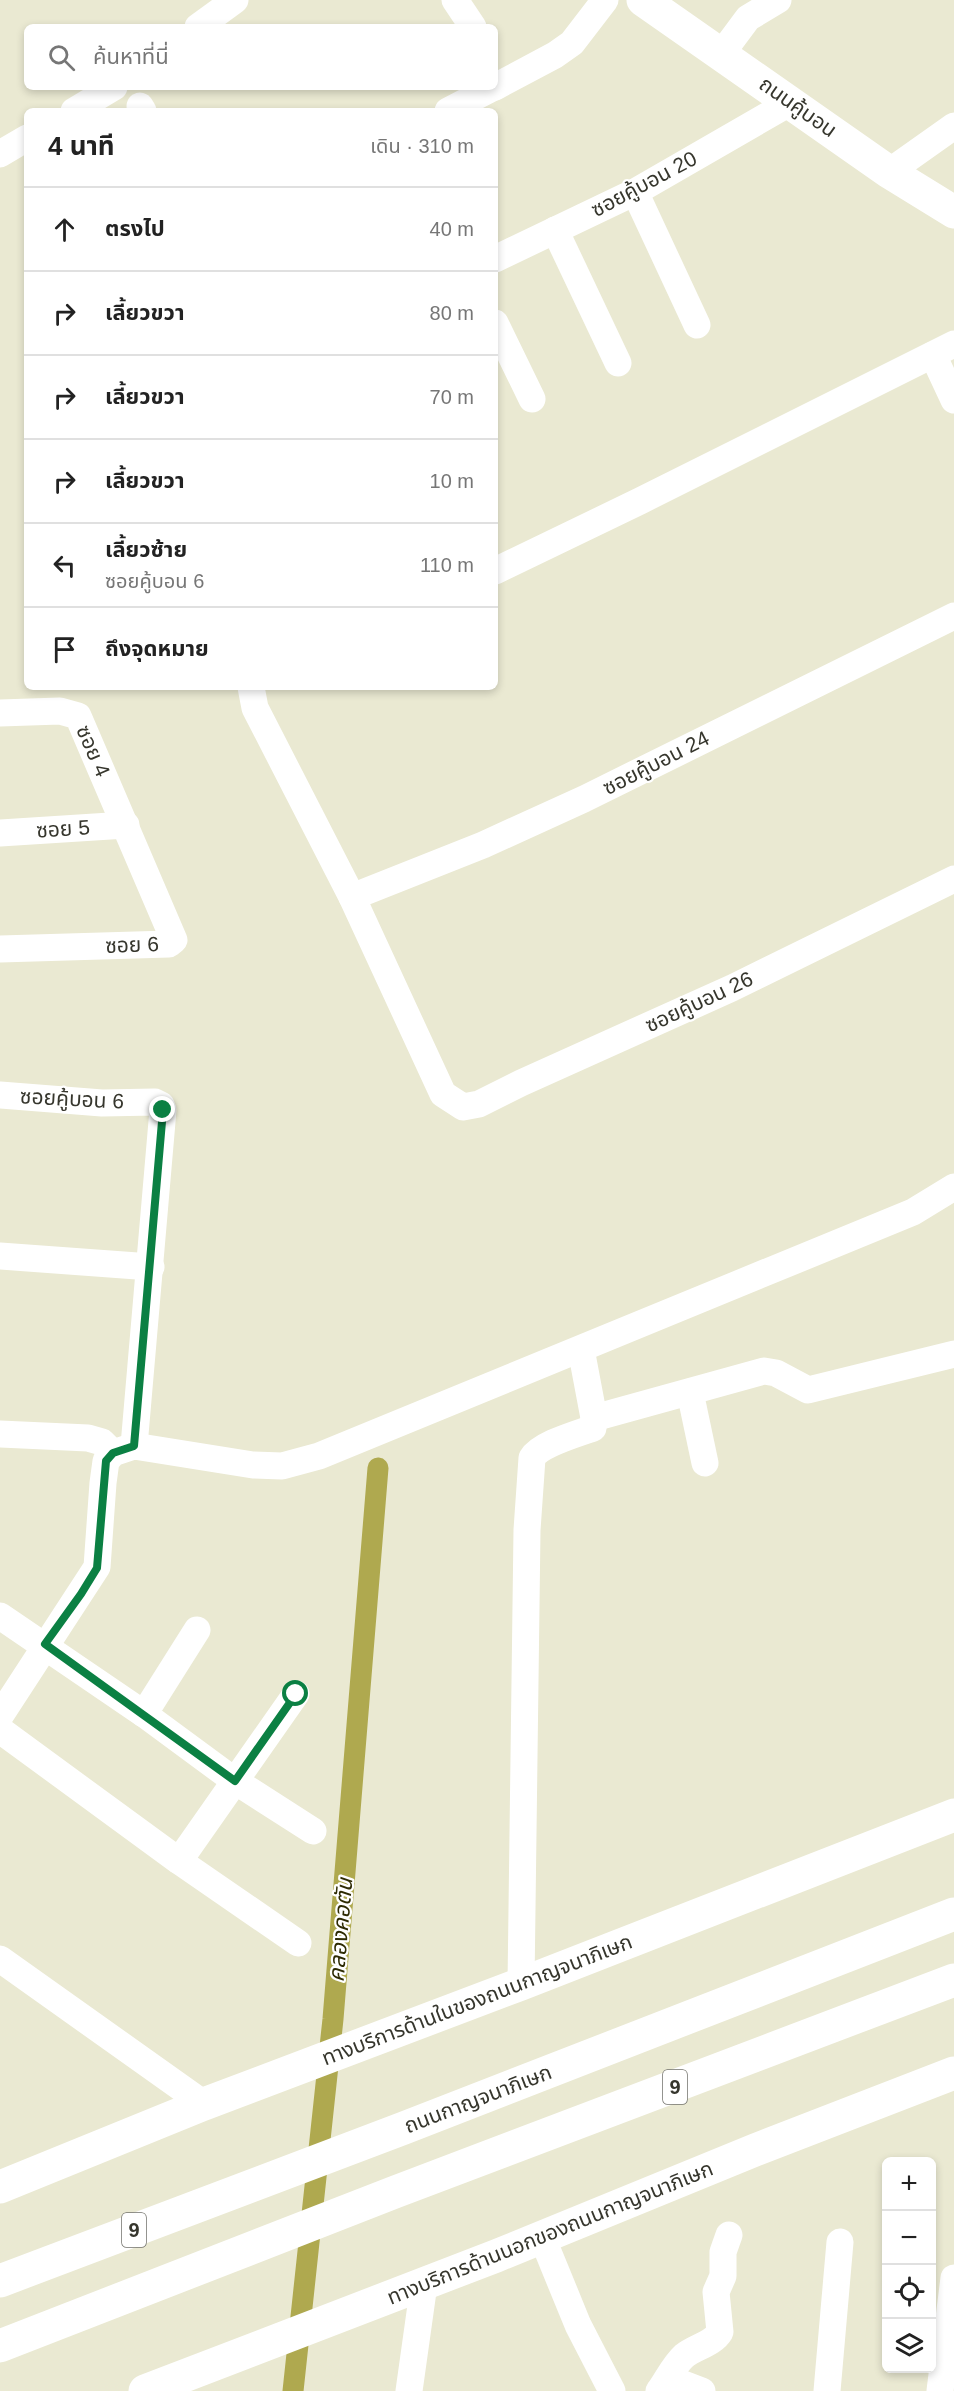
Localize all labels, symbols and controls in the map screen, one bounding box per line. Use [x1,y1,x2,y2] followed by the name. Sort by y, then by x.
[24,24,498,90] search box
[45,41,78,74] icon: search
[93,44,169,69] text: ค้นหาที่นี่
[754,72,841,143] street label: ถนนคู้บอน
[48,131,115,161] text: 4 นาที
[370,135,474,157] text: เดิน · 310 m
[587,146,701,223] street label: ซอยคู้บอน 20
[48,213,81,246] icon: ahead
[105,216,165,241] text: ตรงไป
[430,218,474,240] text: 40 m
[48,297,81,330] icon: right
[105,300,185,325] text: เลี้ยวขวา
[430,302,474,324] text: 80 m
[48,381,81,414] icon: right
[105,384,185,409] text: เลี้ยวขวา
[430,386,474,408] text: 70 m
[48,465,81,498] icon: right
[105,468,185,493] text: เลี้ยวขวา
[430,470,474,492] text: 10 m
[105,537,187,562] text: เลี้ยวซ้าย
[48,549,81,582] icon: left
[420,554,474,576] text: 110 m
[105,570,204,592] text: ซอยคู้บอน 6
[48,633,81,666] icon: arrive
[105,636,209,661] text: ถึงจุดหมาย
[72,722,115,780] street label: ซอย 4
[599,726,714,801] street label: ซอยคู้บอน 24
[35,815,91,842] street label: ซอย 5
[105,932,159,957] street label: ซอย 6
[641,967,757,1038] street label: ซอยคู้บอน 26
[19,1084,125,1115] street label: ซอยคู้บอน 6
[149,1096,175,1122] route end
[282,1680,308,1706] route start
[324,1876,358,1983] water label: คลองคอตัน
[318,1930,635,2070] street label: ทางบริการด้านในของถนนกาญจนาภิเษก
[401,2060,555,2137] street label: ถนนกาญจนาภิเษก
[663,2070,687,2104] road number: 9
[384,2156,716,2309] street label: ทางบริการด้านนอกของถนนกาญจนาภิเษก
[882,2157,936,2373] map controls
[882,2157,936,2211] button: +
[882,2211,936,2265] button: −
[122,2213,146,2247] road number: 9
[882,2265,936,2319] button: locate
[882,2319,936,2373] button: layers

